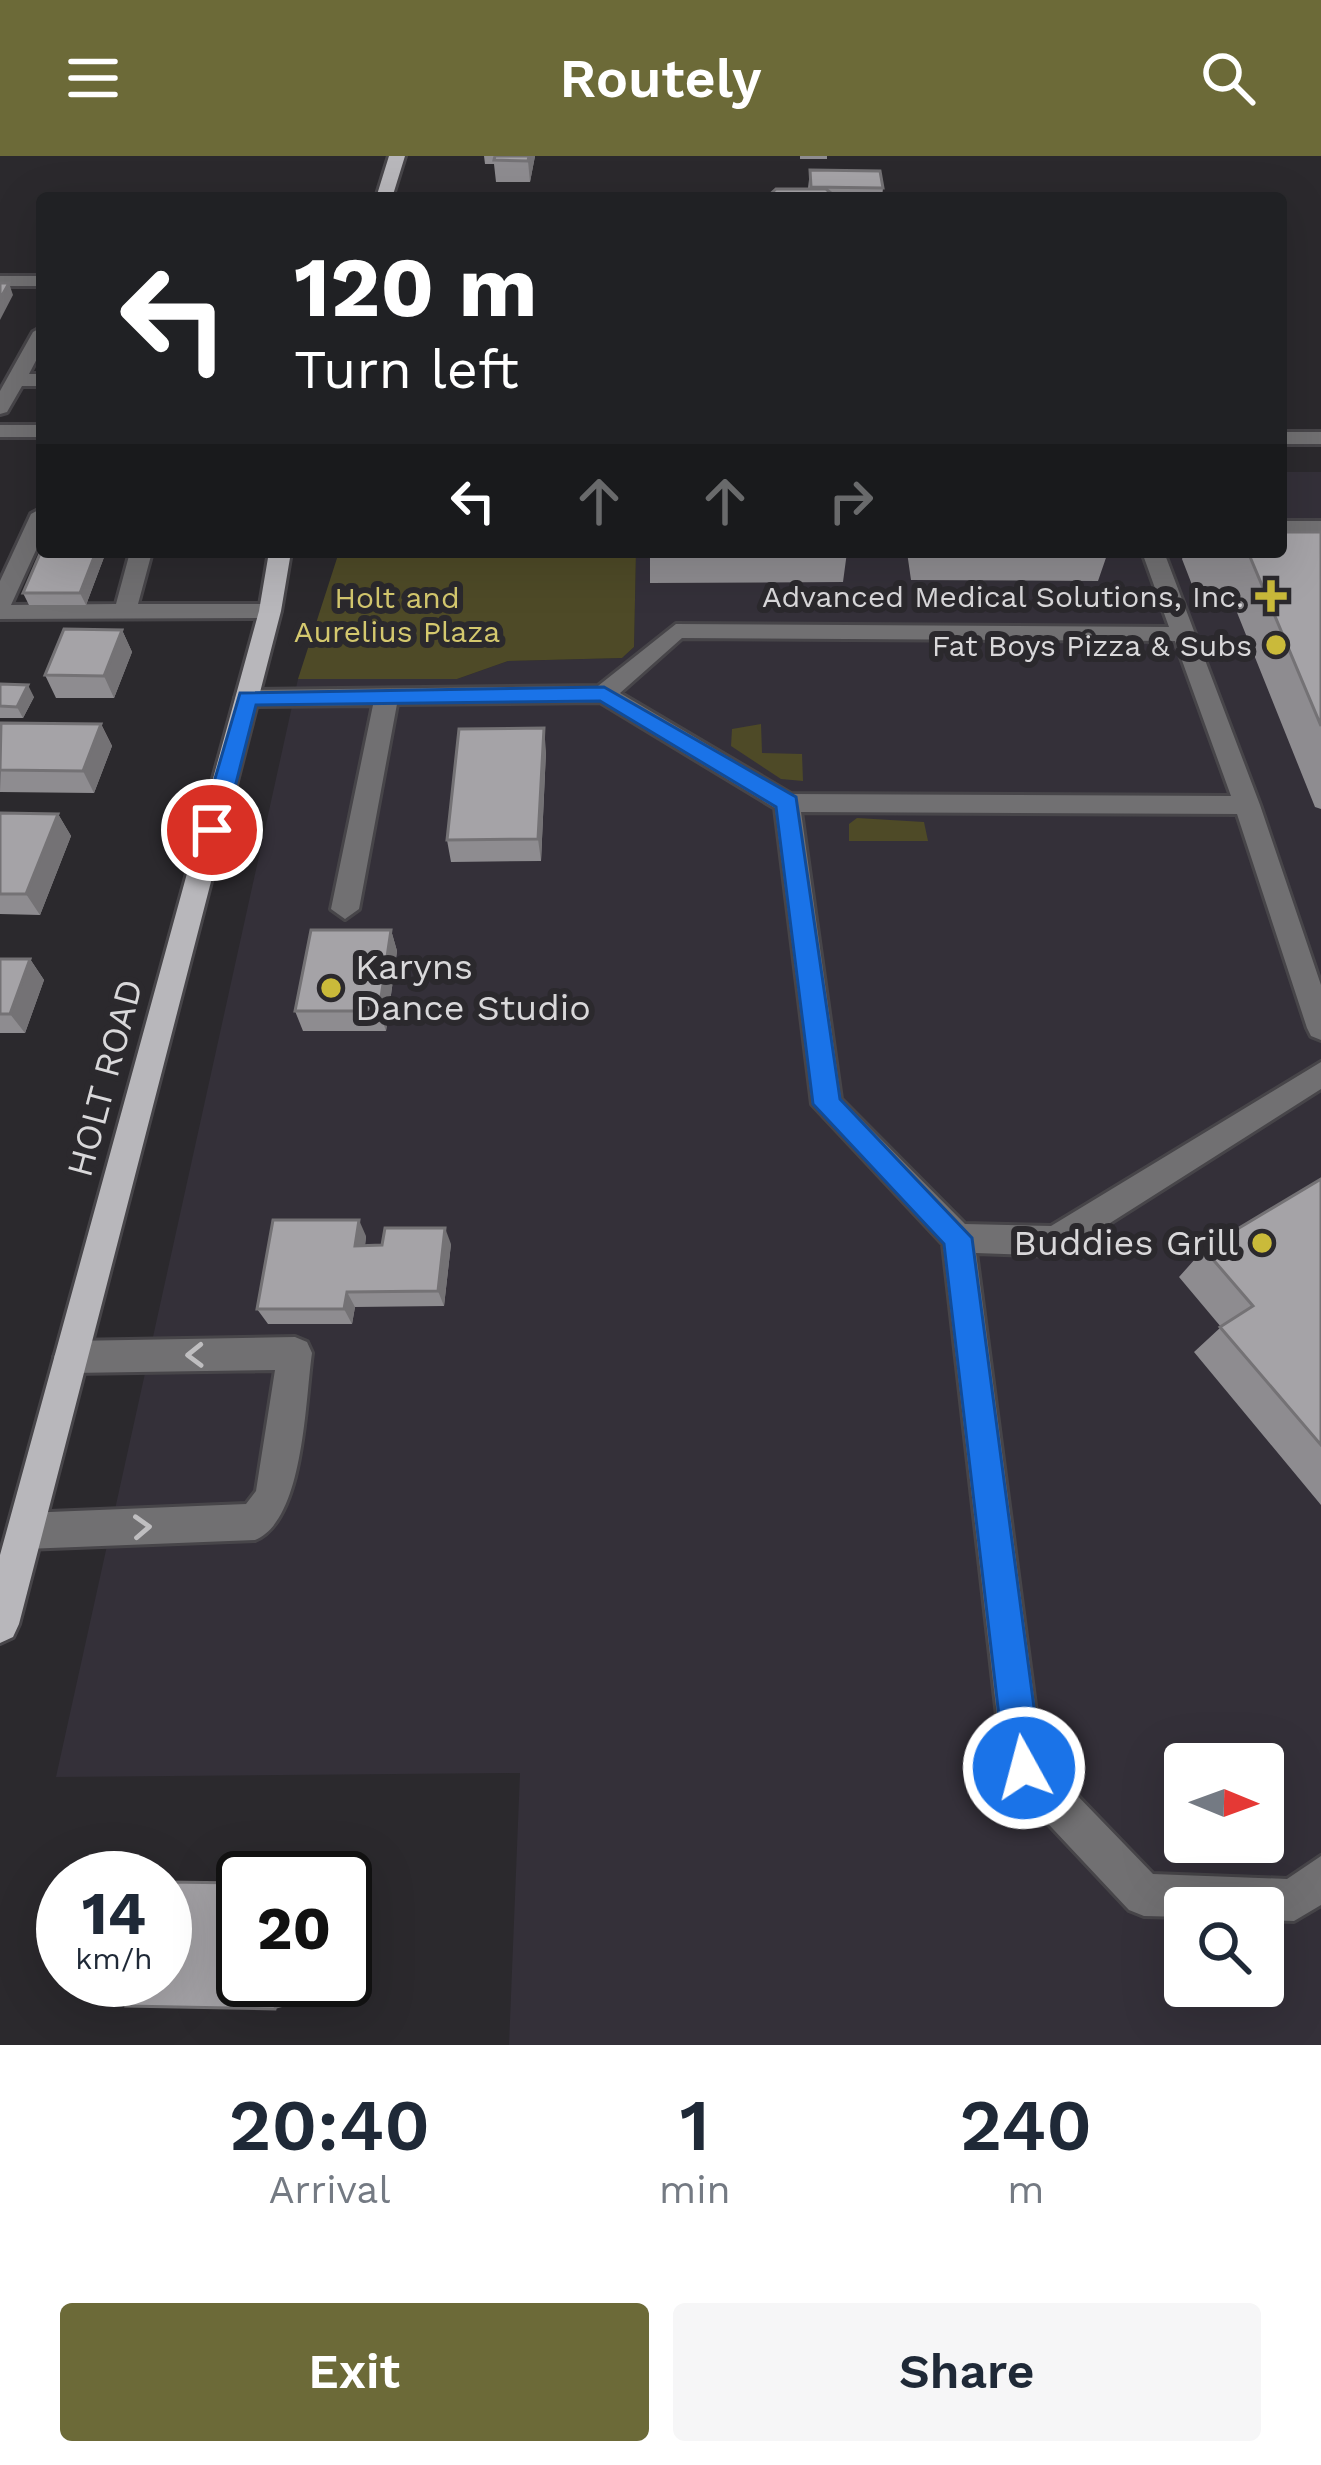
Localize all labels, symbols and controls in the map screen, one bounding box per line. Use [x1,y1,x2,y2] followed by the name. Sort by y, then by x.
[60,45,126,111] icon: menu
[1195,45,1261,111] icon: search
[559,47,762,110] text: Routely
[294,238,537,336] text: 120 m
[96,240,252,396] icon: left
[294,338,519,401] text: Turn left
[440,468,506,534] icon: left
[566,468,632,534] icon: ahead
[692,468,758,534] icon: ahead
[818,468,884,534] icon: right
[762,579,1244,614] place label: Advanced Medical Solutions, Inc.
[294,580,500,649] park label: Holt and Aurelius Plaza
[1255,580,1287,612] marker: Advanced Medical Solutions, Inc.
[932,628,1252,663] place label: Fat Boys Pizza & Subs
[1263,632,1289,658] marker: Fat Boys Pizza & Subs
[161,779,263,881] pin
[179,797,245,863] icon: arrive
[355,946,591,1029] place label: Karyns Dance Studio
[58,975,152,1181] street label: HOLT ROAD
[318,975,344,1001] marker: Karyns Dance Studio
[1013,1222,1238,1264] place label: Buddies Grill
[1249,1230,1275,1256] marker: Buddies Grill
[185,1341,204,1367] one-way arrow
[133,1514,152,1540] one-way arrow
[961,1705,1087,1831] position arrow
[1164,1743,1284,1863] north arrow
[1164,1743,1284,2007] map controls
[216,1851,372,2007] speed limit sign: 20
[82,1878,146,1949] text: 14
[1164,1887,1284,2007] button: search
[75,1941,153,1976] text: km/h
[229,2083,430,2167] text: 20:40
[680,2083,710,2167] text: 1
[960,2083,1092,2167] text: 240
[269,2167,390,2212] text: Arrival
[659,2167,731,2212] text: min
[1007,2167,1044,2212] text: m
[60,2303,649,2441] button: Exit
[673,2303,1261,2441] button: Share

